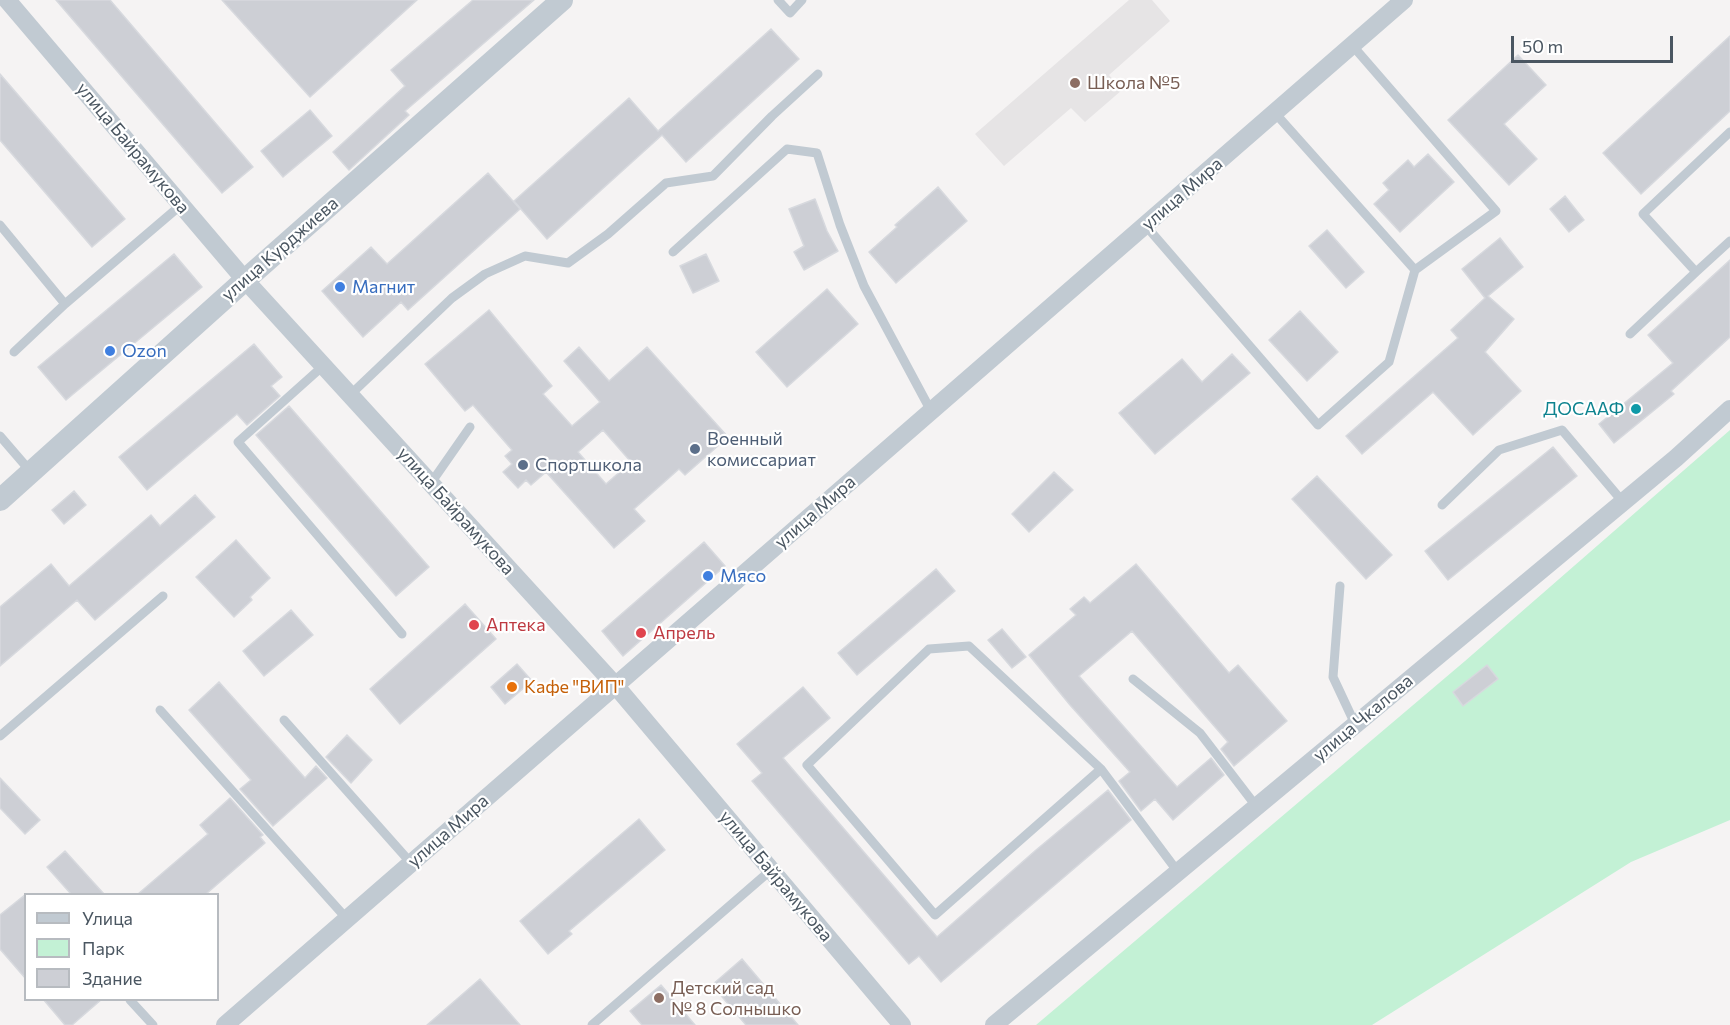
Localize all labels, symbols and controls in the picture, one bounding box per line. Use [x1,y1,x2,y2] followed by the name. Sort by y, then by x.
[1514,24,1676,62] scale bar
[1522,35,1563,57] text: 50 m
[1087,72,1180,94] place label: Школа №5
[1068,76,1082,90] marker: Школа №5
[72,78,194,218] street label: улица Байрамукова
[1137,153,1227,235] street label: улица Мира
[217,192,343,306] street label: улица Курджиева
[352,276,415,298] place label: Магнит
[333,280,347,294] marker: Магнит
[122,340,167,362] place label: Ozon
[103,344,117,358] marker: Ozon
[1543,398,1624,420] place label: ДОСААФ
[1629,402,1643,416] marker: ДОСААФ
[707,428,816,470] place label: Военный комиссариат
[688,442,702,456] marker: Военный комиссариат
[393,443,519,579] street label: улица Байрамукова
[535,454,642,476] place label: Спортшкола
[516,458,530,472] marker: Спортшкола
[770,471,860,553] street label: улица Мира
[720,565,766,587] place label: Мясо
[701,569,715,583] marker: Мясо
[486,614,545,636] place label: Аптека
[467,618,481,632] marker: Аптека
[653,622,715,644] place label: Апрель
[634,626,648,640] marker: Апрель
[1309,670,1417,766] street label: улица Чкалова
[524,676,625,698] place label: Кафе "ВИП"
[505,680,519,694] marker: Кафе "ВИП"
[403,790,493,872] street label: улица Мира
[715,806,837,946] street label: улица Байрамукова
[24,893,219,1001] legend
[82,907,133,929] text: Улица
[82,937,125,959] text: Парк
[82,967,142,989] text: Здание
[671,977,801,1020] place label: Детский сад № 8 Солнышко
[652,991,666,1005] marker: Детский сад № 8 Солнышко

